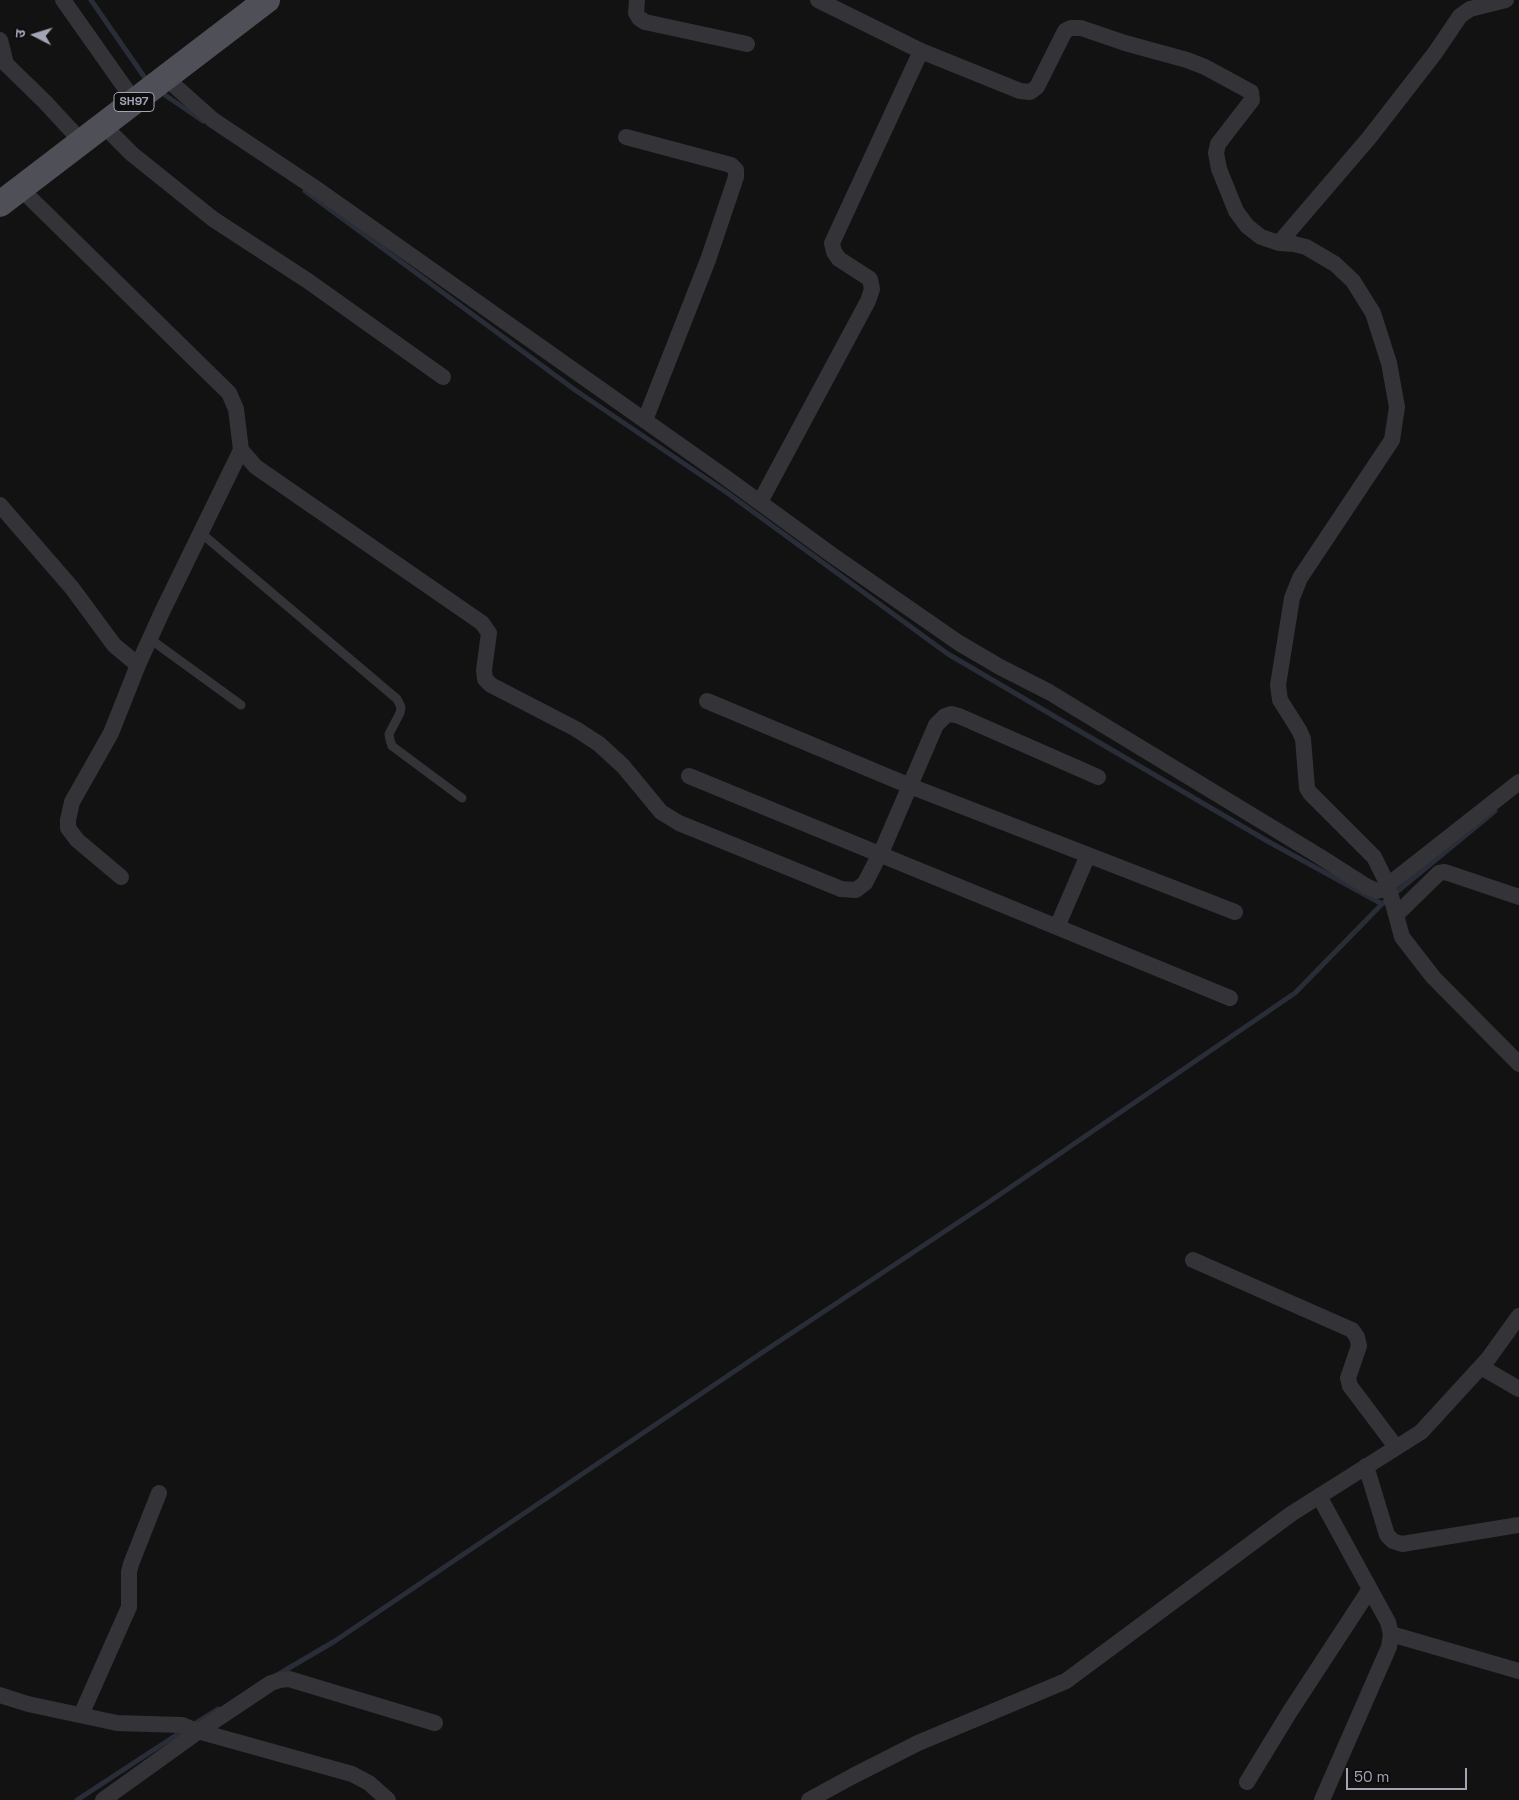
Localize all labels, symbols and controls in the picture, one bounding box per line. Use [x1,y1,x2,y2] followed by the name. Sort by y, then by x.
[10,10,60,60] north arrow
[11,29,29,39] text: उ
[114,92,154,111] road number: SH97
[1349,1758,1470,1790] scale bar
[1354,1767,1389,1786] text: 50 m

